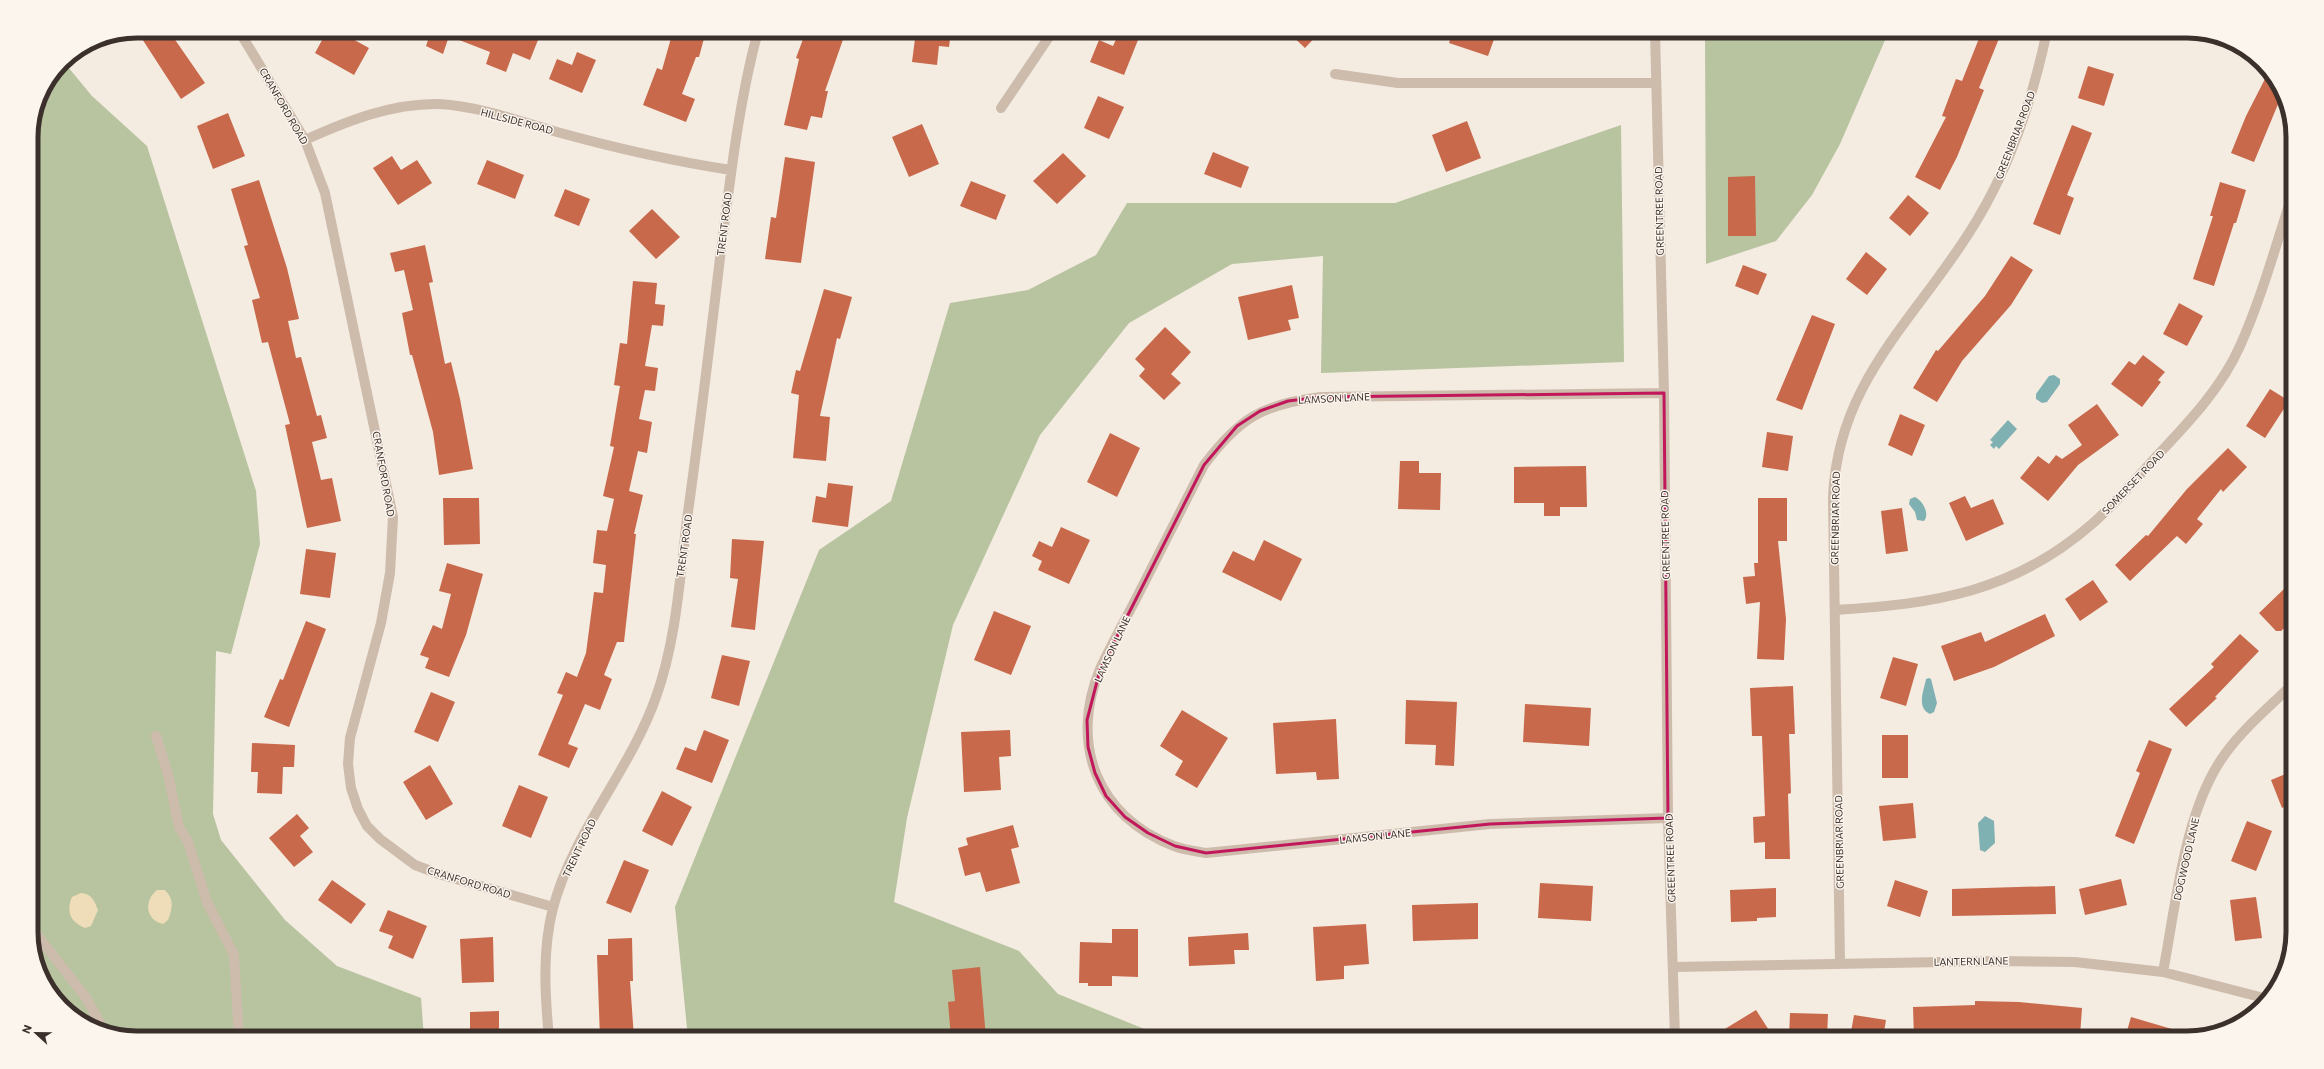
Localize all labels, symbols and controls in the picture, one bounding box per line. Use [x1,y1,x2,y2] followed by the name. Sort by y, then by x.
[257,66,311,146] street label: CRANFORD ROAD
[1993,89,2037,181] street label: GREENBRIAR ROAD
[480,106,554,136] street label: HILLSIDE ROAD
[1652,166,1666,256] street label: GREENTREE ROAD
[714,192,734,256] street label: TRENT ROAD
[1298,390,1370,406] street label: LAMSON LANE
[371,430,397,518] street label: CRANFORD ROAD
[2099,447,2167,517] street label: SOMERSET ROAD
[1828,471,1842,565] street label: GREENBRIAR ROAD
[1658,490,1672,580] street label: GREENTREE ROAD
[674,514,694,578] street label: TRENT ROAD
[1091,614,1133,684] street label: LAMSON LANE
[1832,795,1846,889] street label: GREENBRIAR ROAD
[1662,813,1678,903] street label: GREENTREE ROAD
[2171,816,2201,902] street label: DOGWOOD LANE
[560,817,598,879] street label: TRENT ROAD
[1339,826,1411,846] street label: LAMSON LANE
[426,864,512,900] street label: CRANFORD ROAD
[1934,954,2009,968] street label: LANTERN LANE
[16,1013,56,1053] north arrow
[19,1023,34,1035] text: N

